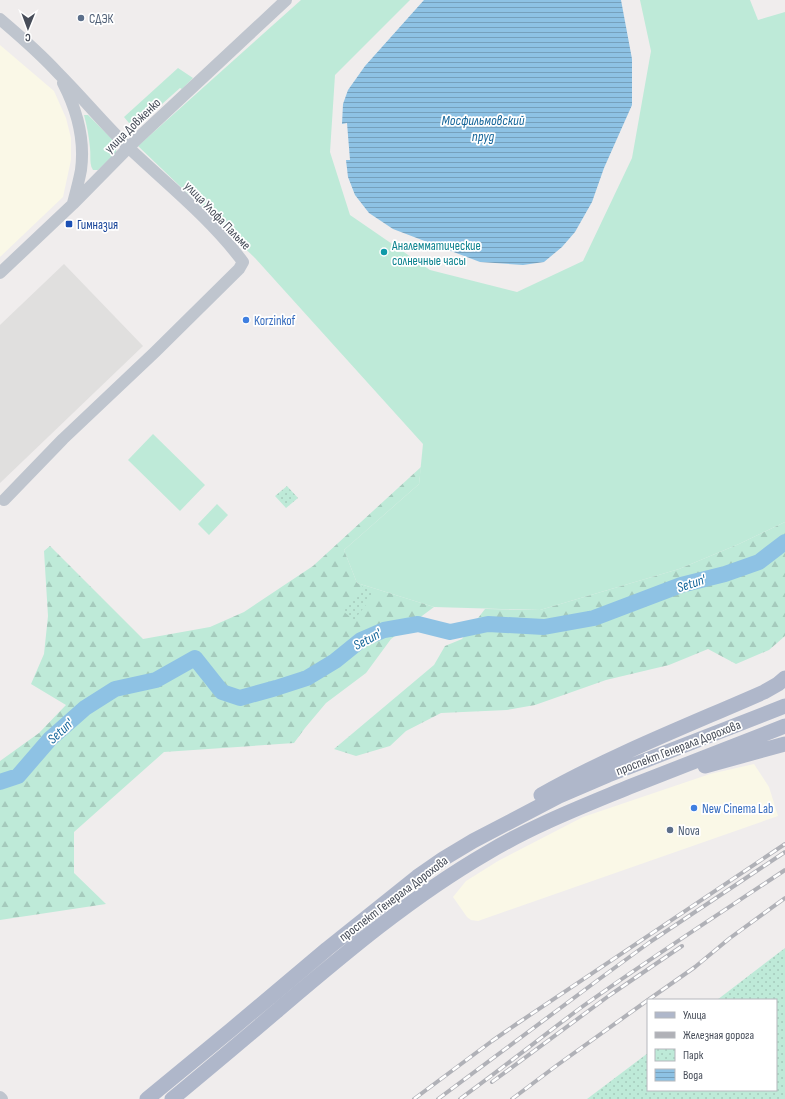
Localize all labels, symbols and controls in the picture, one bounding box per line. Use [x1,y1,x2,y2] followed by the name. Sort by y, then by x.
[8,8,48,48] north arrow
[89,11,114,27] place label: СДЭК
[76,13,86,23] marker: СДЭК
[25,31,31,44] text: С
[101,95,164,157] street label: улица Довженко
[442,112,525,145] water label: Мосфильмовский пруд
[181,178,254,253] street label: улица Улофа Пальме
[77,217,118,233] place label: Гимназия
[64,219,74,229] marker: Гимназия
[391,238,481,269] place label: Аналемматические солнечные часы
[379,247,389,257] marker: Аналемматические солнечные часы
[254,313,296,329] place label: Korzinkof
[241,315,251,325] marker: Korzinkof
[675,571,708,596] water label: Setun'
[350,625,385,654] water label: Setun'
[44,715,77,747] water label: Setun'
[614,717,743,779] street label: проспект Генерала Дорохова
[702,801,773,817] place label: New Cinema Lab
[689,803,699,813] marker: New Cinema Lab
[678,823,700,839] place label: Nova
[665,825,675,835] marker: Nova
[336,853,451,945] street label: проспект Генерала Дорохова
[647,999,777,1091] legend
[683,1008,707,1023] text: Улица
[683,1028,755,1043] text: Железная дорога
[683,1048,704,1063] text: Парк
[683,1068,703,1083] text: Вода

